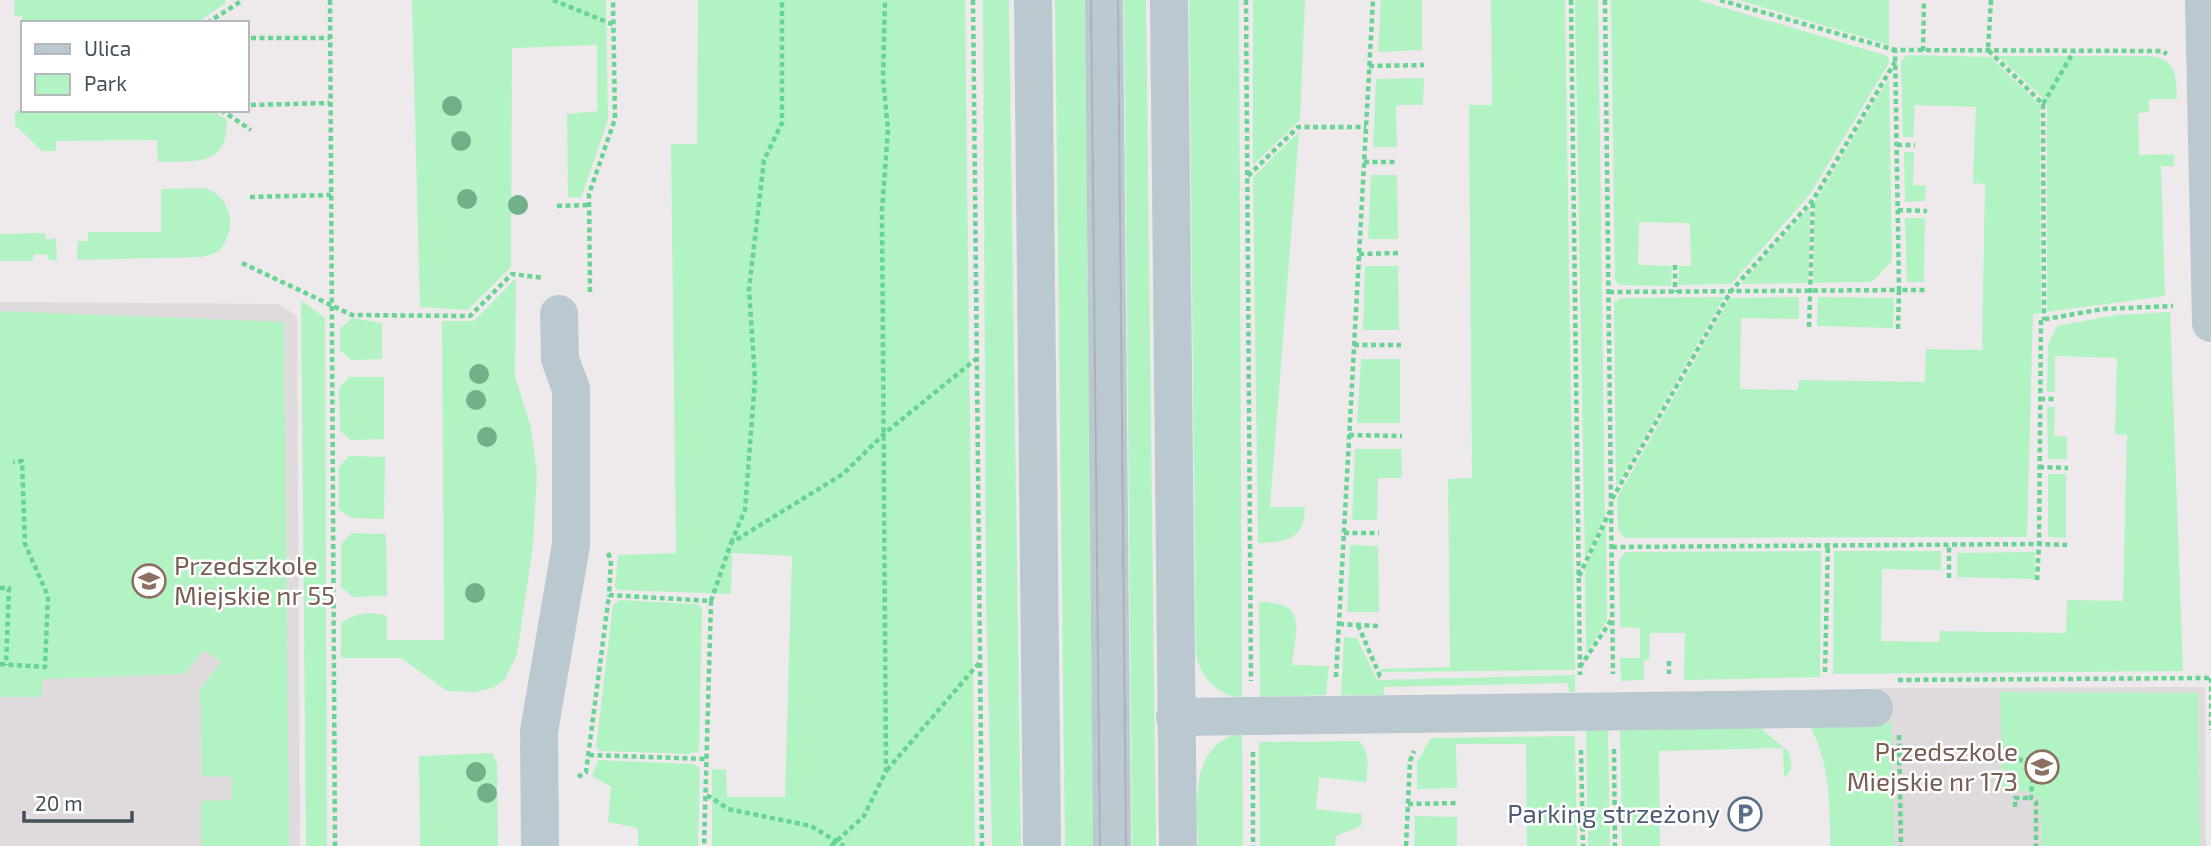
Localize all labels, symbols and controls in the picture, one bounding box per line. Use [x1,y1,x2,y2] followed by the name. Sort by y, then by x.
[21,21,248,112] legend
[84,35,131,60] text: Ulica
[84,70,127,95] text: Park
[174,549,335,610] place label: Przedszkole Miejskie nr 55
[130,562,168,600] school or university icon: Przedszkole Miejskie nr 55
[1847,735,2018,796] place label: Przedszkole Miejskie nr 173
[2023,748,2061,786] school or university icon: Przedszkole Miejskie nr 173
[24,780,133,824] scale bar
[35,790,83,815] text: 20 m
[1726,795,1764,833] parking icon: Parking strzeżony
[1507,797,1720,828] place label: Parking strzeżony

